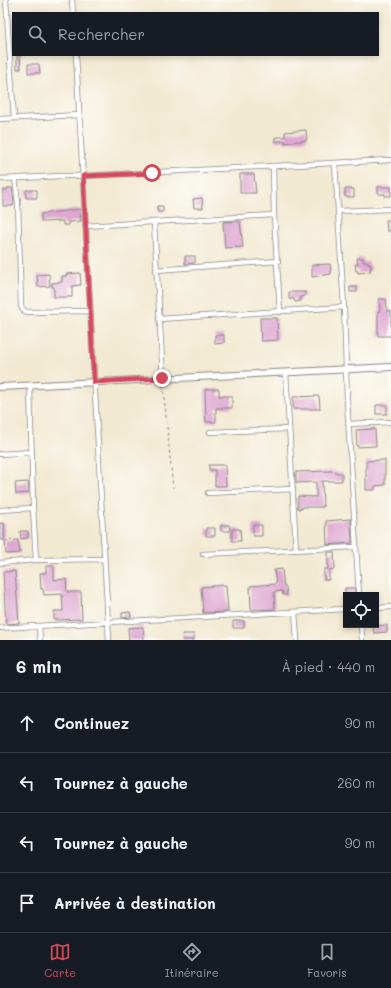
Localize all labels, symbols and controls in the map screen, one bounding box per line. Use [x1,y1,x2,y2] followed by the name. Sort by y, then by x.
[12,12,379,56] search box
[26,23,48,45] icon: search
[58,24,145,44] text: Rechercher
[143,164,161,182] route start
[153,369,171,387] route end
[343,592,379,628] map controls
[343,592,379,628] button: locate
[16,655,61,677] text: 6 min
[282,658,375,675] text: À pied · 440 m
[16,712,38,734] icon: ahead
[54,713,129,733] text: Continuez
[345,714,375,731] text: 90 m
[16,772,38,794] icon: left
[54,773,188,793] text: Tournez à gauche
[337,774,375,791] text: 260 m
[16,832,38,854] icon: left
[54,833,188,853] text: Tournez à gauche
[345,834,375,851] text: 90 m
[16,892,38,914] icon: arrive
[54,893,216,913] text: Arrivée à destination
[44,941,76,980] tab: Carte
[165,941,219,980] tab: Itinéraire
[307,941,347,980] tab: Favoris

